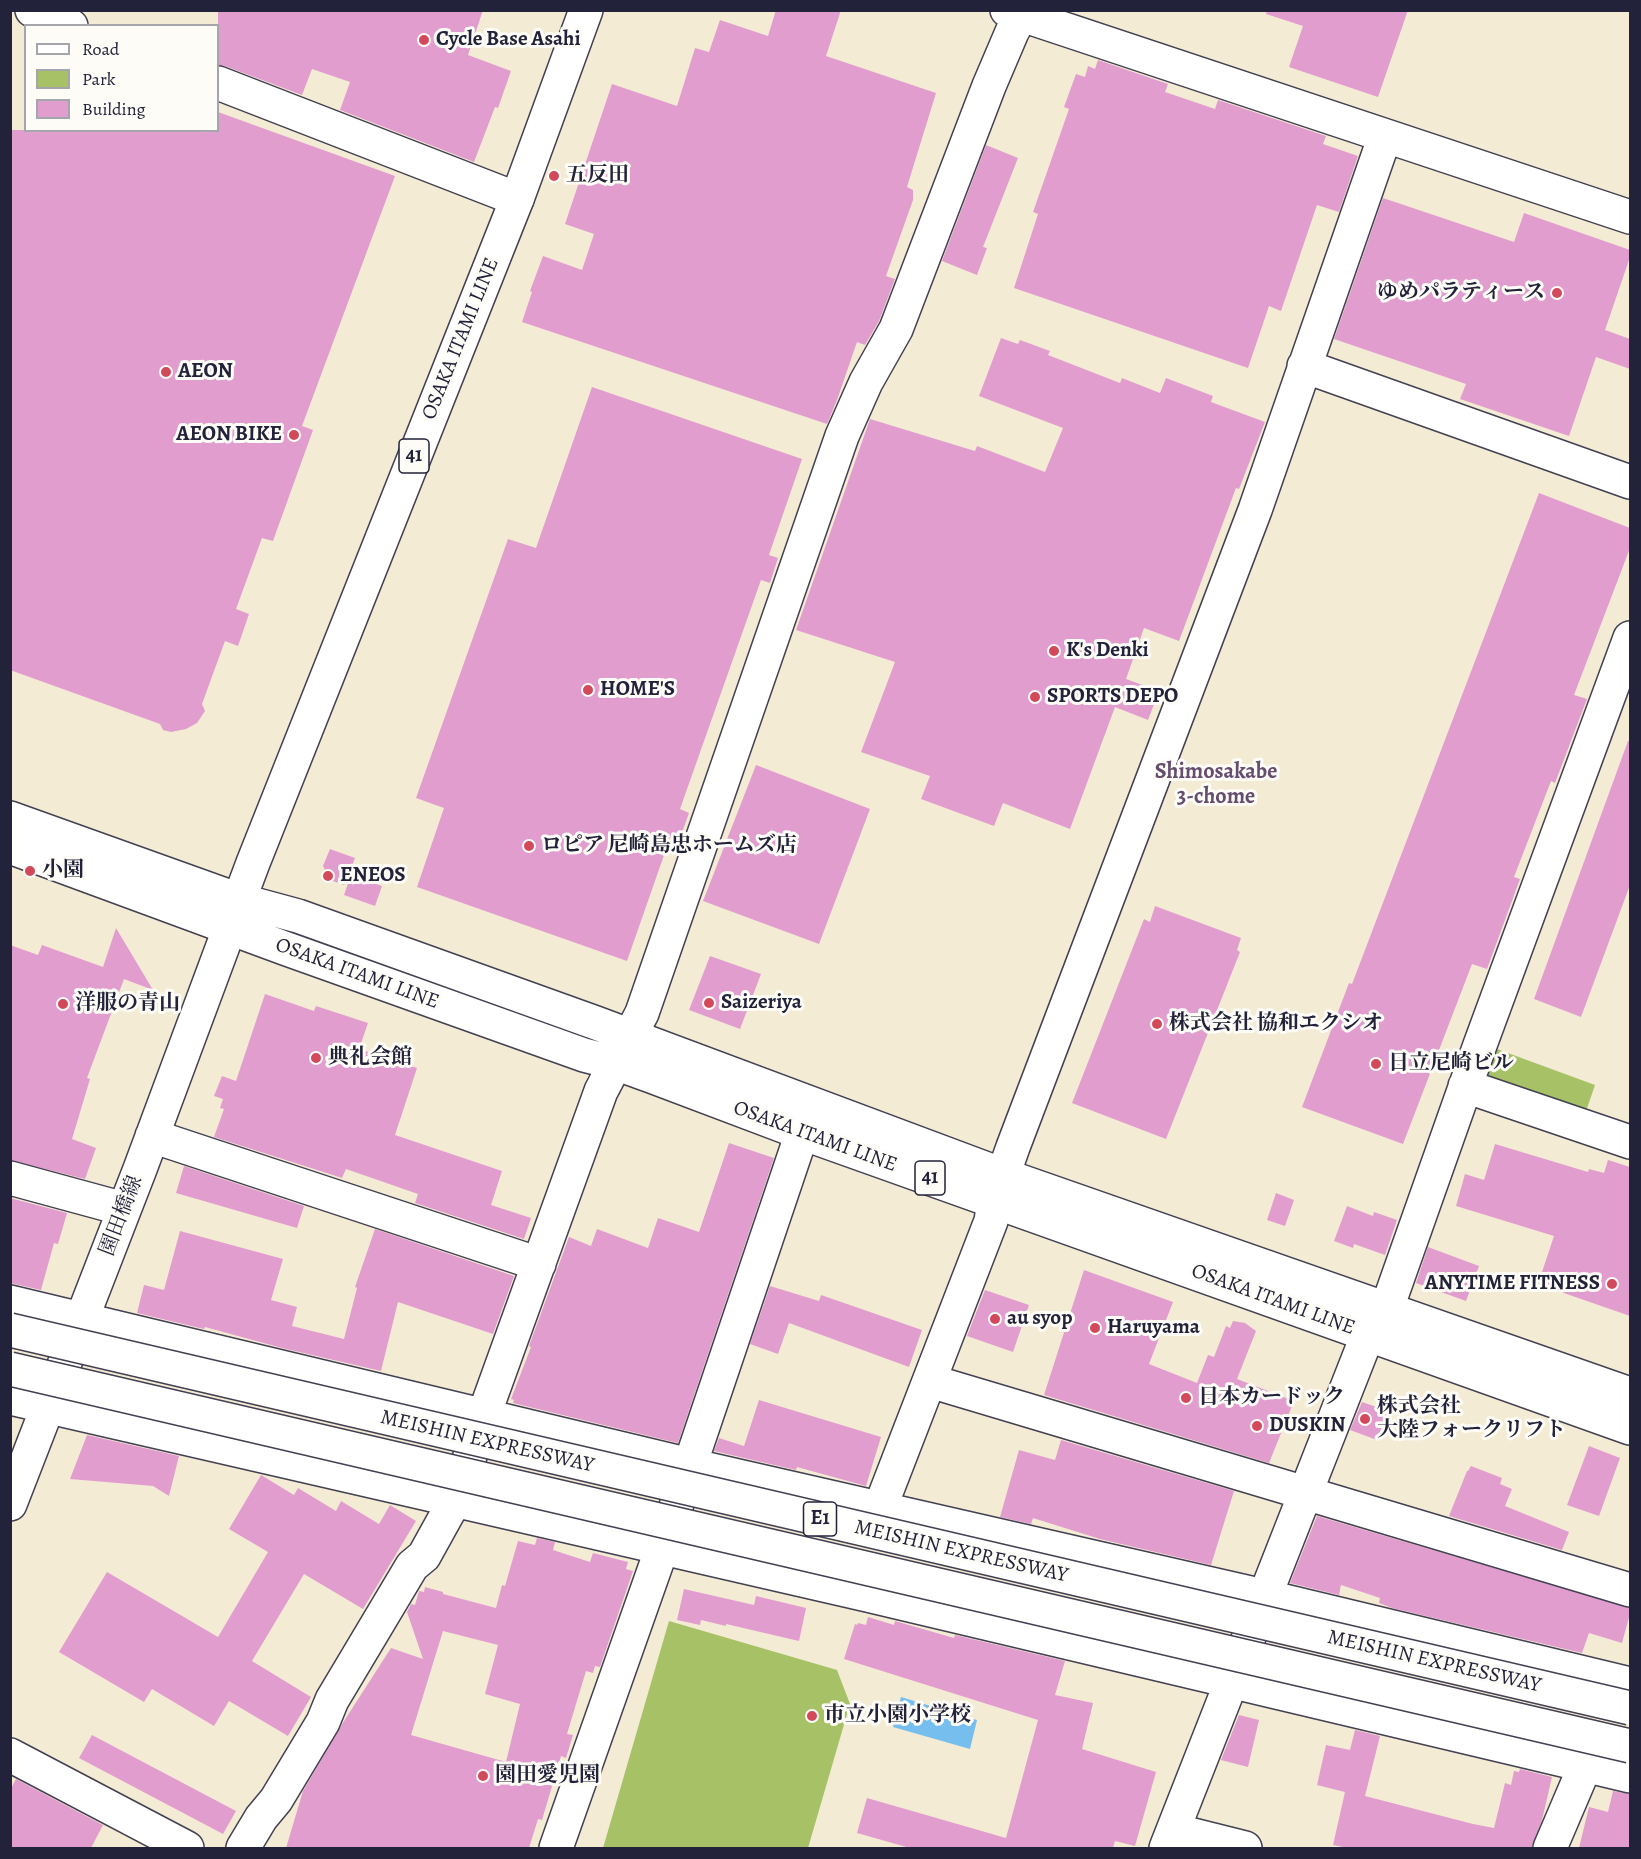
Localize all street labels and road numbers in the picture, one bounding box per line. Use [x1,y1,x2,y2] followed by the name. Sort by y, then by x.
[417,254,505,424] street label: OSAKA ITAMI LINE
[399,439,429,473] road number: 41
[272,933,442,1015] street label: OSAKA ITAMI LINE
[730,1096,900,1178] street label: OSAKA ITAMI LINE
[915,1161,945,1195] road number: 41
[95,1172,149,1260] street label: 園田橋線
[1188,1259,1358,1341] street label: OSAKA ITAMI LINE
[378,1405,596,1479] street label: MEISHIN EXPRESSWAY
[804,1502,836,1536] road number: E1
[852,1515,1070,1589] street label: MEISHIN EXPRESSWAY
[1325,1625,1543,1699] street label: MEISHIN EXPRESSWAY

